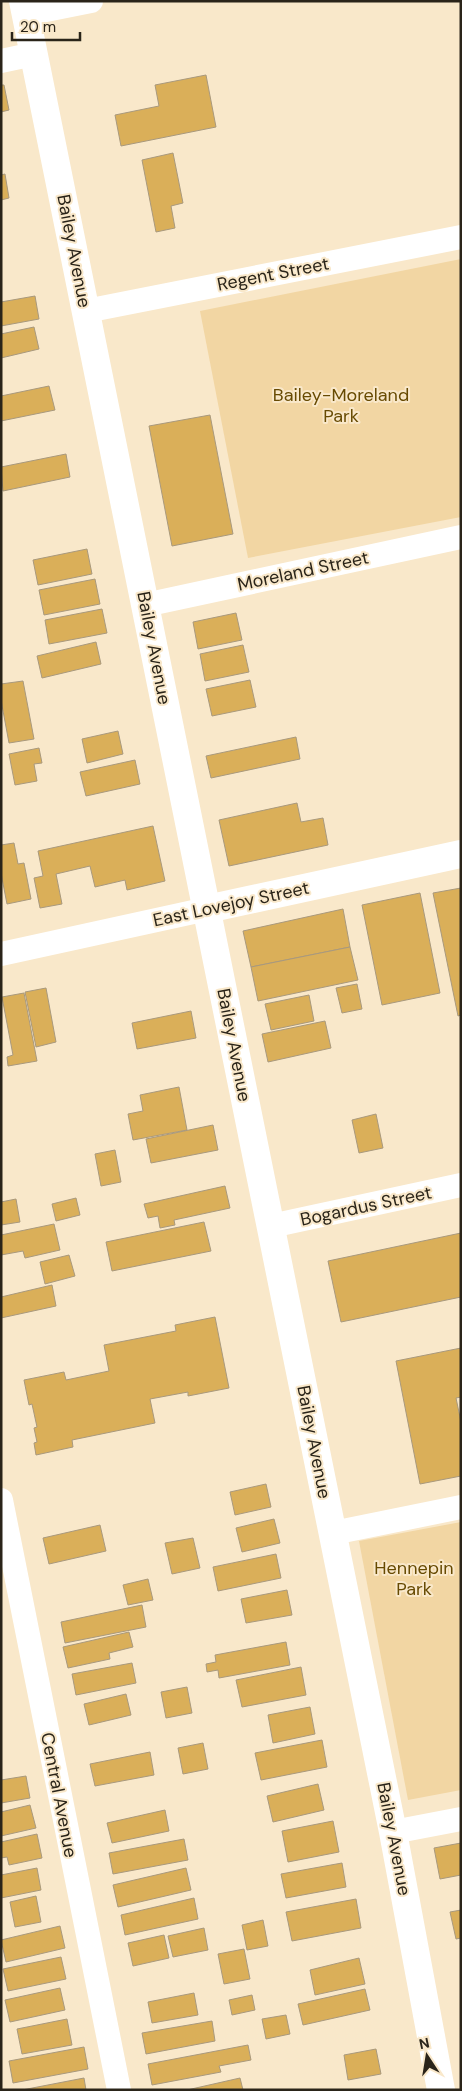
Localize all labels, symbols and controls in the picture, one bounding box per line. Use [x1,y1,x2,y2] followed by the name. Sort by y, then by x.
[12,10,80,42] scale bar
[20,17,56,37] text: 20 m
[51,192,97,310] street label: Bailey Avenue
[215,251,331,297] street label: Regent Street
[273,383,409,428] park label: Bailey-Moreland Park
[235,545,371,597] street label: Moreland Street
[131,589,177,707] street label: Bailey Avenue
[151,876,311,932] street label: East Lovejoy Street
[211,986,257,1104] street label: Bailey Avenue
[298,1180,434,1232] street label: Bogardus Street
[291,1383,337,1501] street label: Bailey Avenue
[374,1556,454,1601] park label: Hennepin Park
[35,1730,83,1860] street label: Central Avenue
[371,1780,417,1898] street label: Bailey Avenue
[402,2031,452,2081] north arrow
[417,2033,431,2053] text: N

